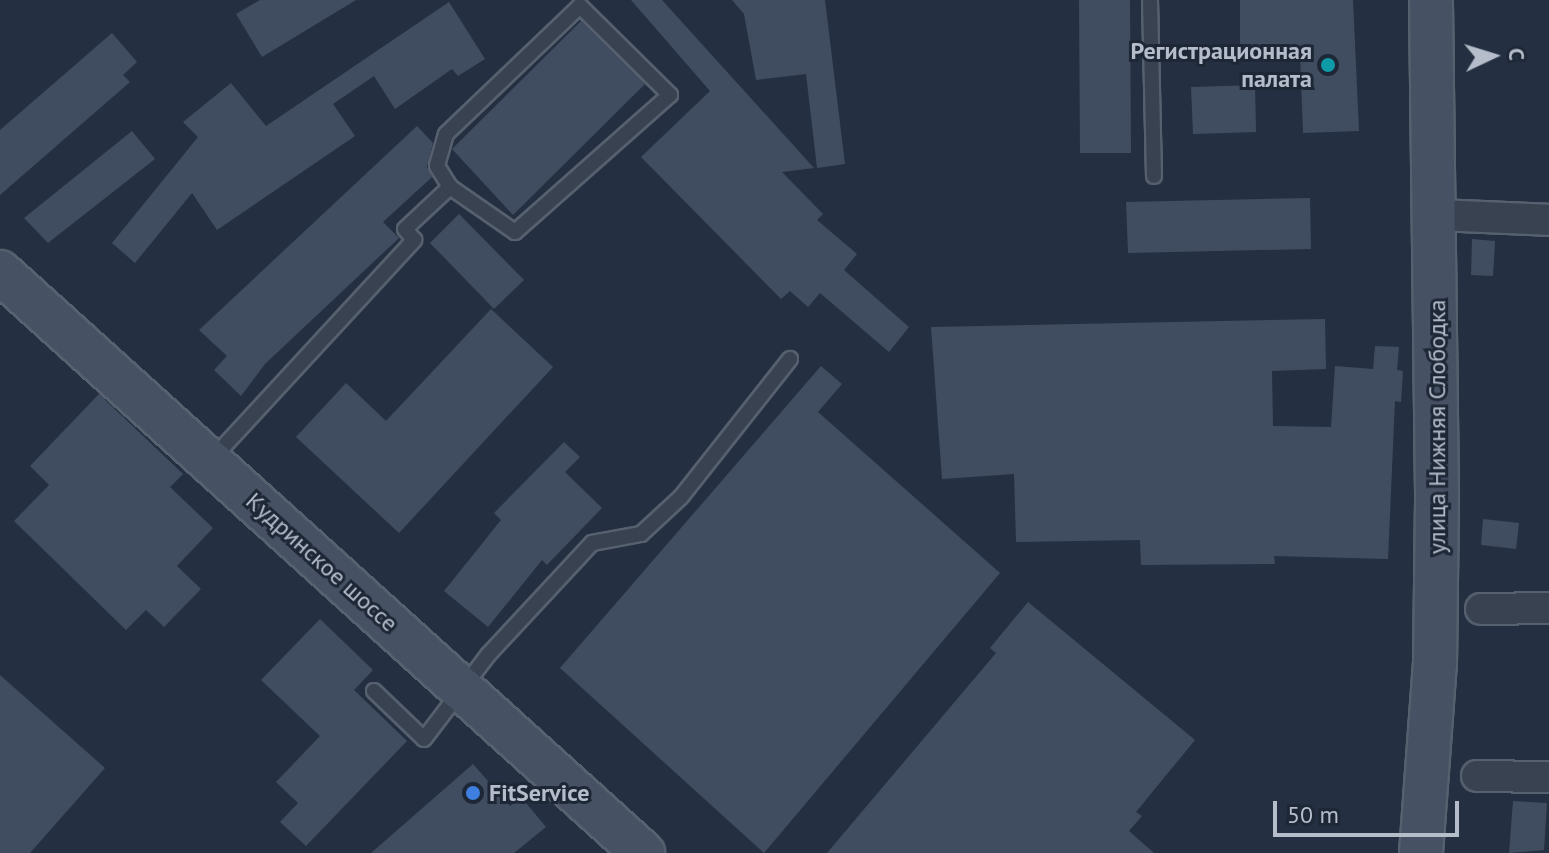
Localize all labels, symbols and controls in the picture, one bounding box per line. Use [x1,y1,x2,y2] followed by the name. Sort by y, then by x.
[1453,16,1533,96] north arrow
[1131,37,1312,93] place label: Регистрационная палата
[1503,47,1531,61] text: С
[1319,56,1337,74] marker: Регистрационная палата
[1423,300,1451,554] street label: улица Нижняя Слободка
[240,486,404,638] street label: Кудринское шоссе
[489,779,589,807] place label: FitService
[464,784,482,802] marker: FitService
[1277,785,1463,835] scale bar
[1287,799,1339,830] text: 50 m

